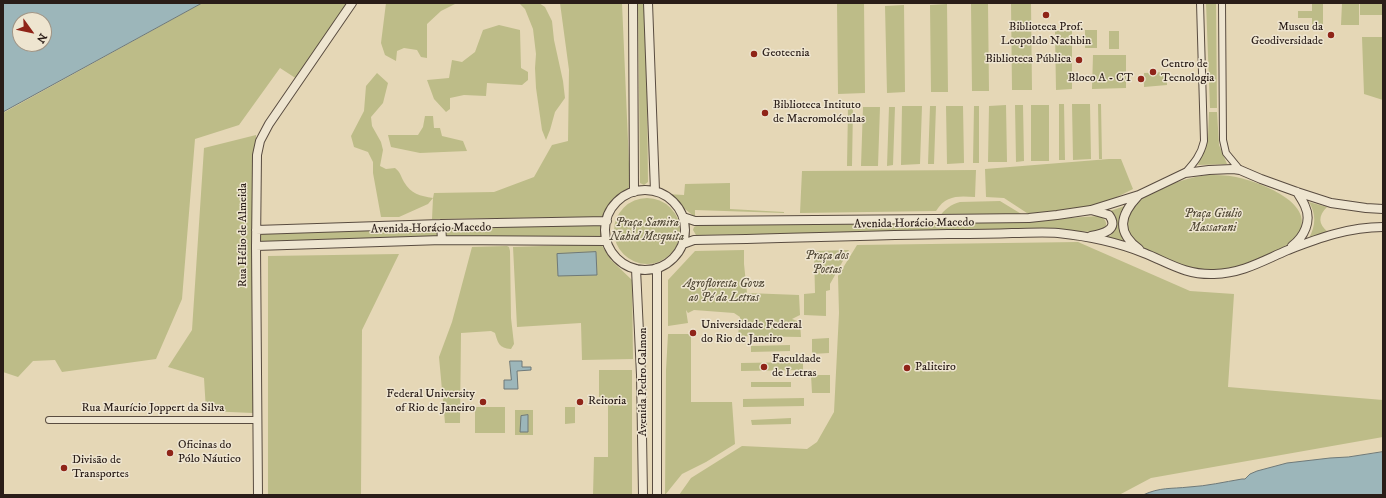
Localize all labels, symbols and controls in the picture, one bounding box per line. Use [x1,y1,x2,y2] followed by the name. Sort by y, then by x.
[1041,10,1051,20] marker: Biblioteca Prof. Leopoldo Nachbin
[12,12,52,52] north arrow
[1001,21,1091,49] place label: Biblioteca Prof. Leopoldo Nachbin
[1251,21,1323,49] place label: Museu da Geodiversidade
[33,30,50,46] text: N
[1326,30,1336,40] marker: Museu da Geodiversidade
[762,47,810,61] place label: Geotecnia
[749,49,759,59] marker: Geotecnia
[985,53,1071,67] place label: Biblioteca Pública
[1074,55,1084,65] marker: Biblioteca Pública
[1161,58,1214,86] place label: Centro de Tecnologia
[1148,67,1158,77] marker: Centro de Tecnologia
[1068,72,1133,86] place label: Bloco A - CT
[1136,74,1146,84] marker: Bloco A - CT
[773,99,865,127] place label: Biblioteca Intituto de Macromoléculas
[760,108,770,118] marker: Biblioteca Intituto de Macromoléculas
[237,183,251,287] street label: Rua Hélio de Almeida
[1184,208,1242,236] park label: Praça Giulio Massarani
[854,216,974,232] street label: Avenida Horácio Macedo
[610,217,684,245] park label: Praça Samira Nahid Mesquita
[371,221,491,237] street label: Avenida Horácio Macedo
[805,250,849,278] park label: Praça dos Poetas
[683,278,765,306] park label: Agrofloresta Govz ao Pé da Letras
[701,319,802,347] place label: Universidade Federal do Rio de Janeiro
[637,327,651,437] street label: Avenida Pedro Calmon
[688,328,698,338] marker: Universidade Federal do Rio de Janeiro
[772,353,821,381] place label: Faculdade de Letras
[915,361,956,375] place label: Paliteiro
[759,362,769,372] marker: Faculdade de Letras
[902,363,912,373] marker: Paliteiro
[387,388,475,416] place label: Federal University of Rio de Janeiro
[588,395,626,409] place label: Reitoria
[478,397,488,407] marker: Federal University of Rio de Janeiro
[575,397,585,407] marker: Reitoria
[82,402,224,416] street label: Rua Maurício Joppert da Silva
[178,439,241,467] place label: Oficinas do Pólo Náutico
[165,448,175,458] marker: Oficinas do Pólo Náutico
[72,454,129,482] place label: Divisão de Transportes
[59,463,69,473] marker: Divisão de Transportes

